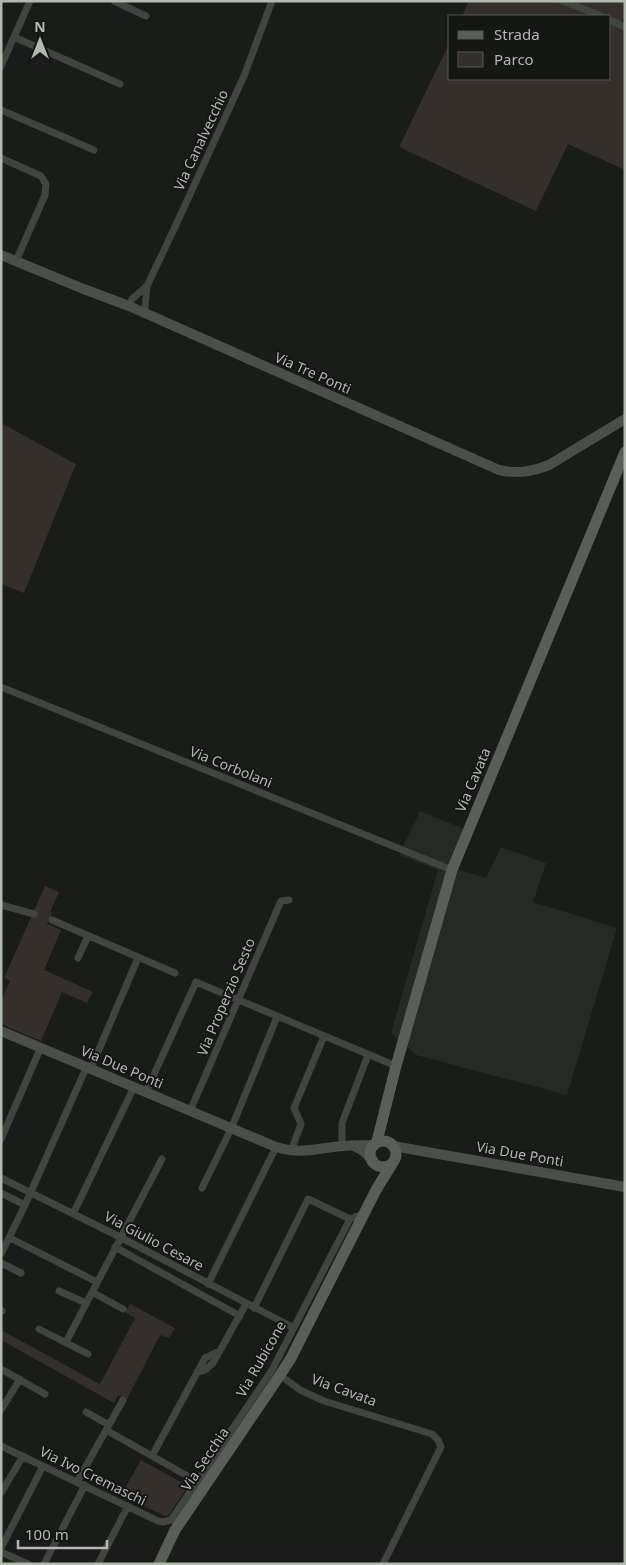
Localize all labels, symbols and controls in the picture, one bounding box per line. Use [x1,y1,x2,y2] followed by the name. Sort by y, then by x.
[15,15,65,65] north arrow
[448,15,611,80] legend
[34,17,46,36] text: N
[494,24,540,44] text: Strada
[494,49,534,69] text: Parco
[169,86,232,193] street label: Via Canalvecchio
[272,347,354,398] street label: Via Tre Ponti
[187,741,275,792] street label: Via Corbolani
[450,745,495,815] street label: Via Cavata
[192,935,259,1059] street label: Via Properzio Sesto
[78,1041,166,1093] street label: Via Due Ponti
[475,1136,565,1171] street label: Via Due Ponti
[101,1206,207,1275] street label: Via Giulio Cesare
[231,1317,290,1400] street label: Via Rubicone
[309,1369,379,1410] street label: Via Cavata
[176,1423,233,1494] street label: Via Secchia
[37,1442,150,1510] street label: Via Ivo Cremaschi
[18,1518,106,1550] scale bar
[25,1524,69,1544] text: 100 m

